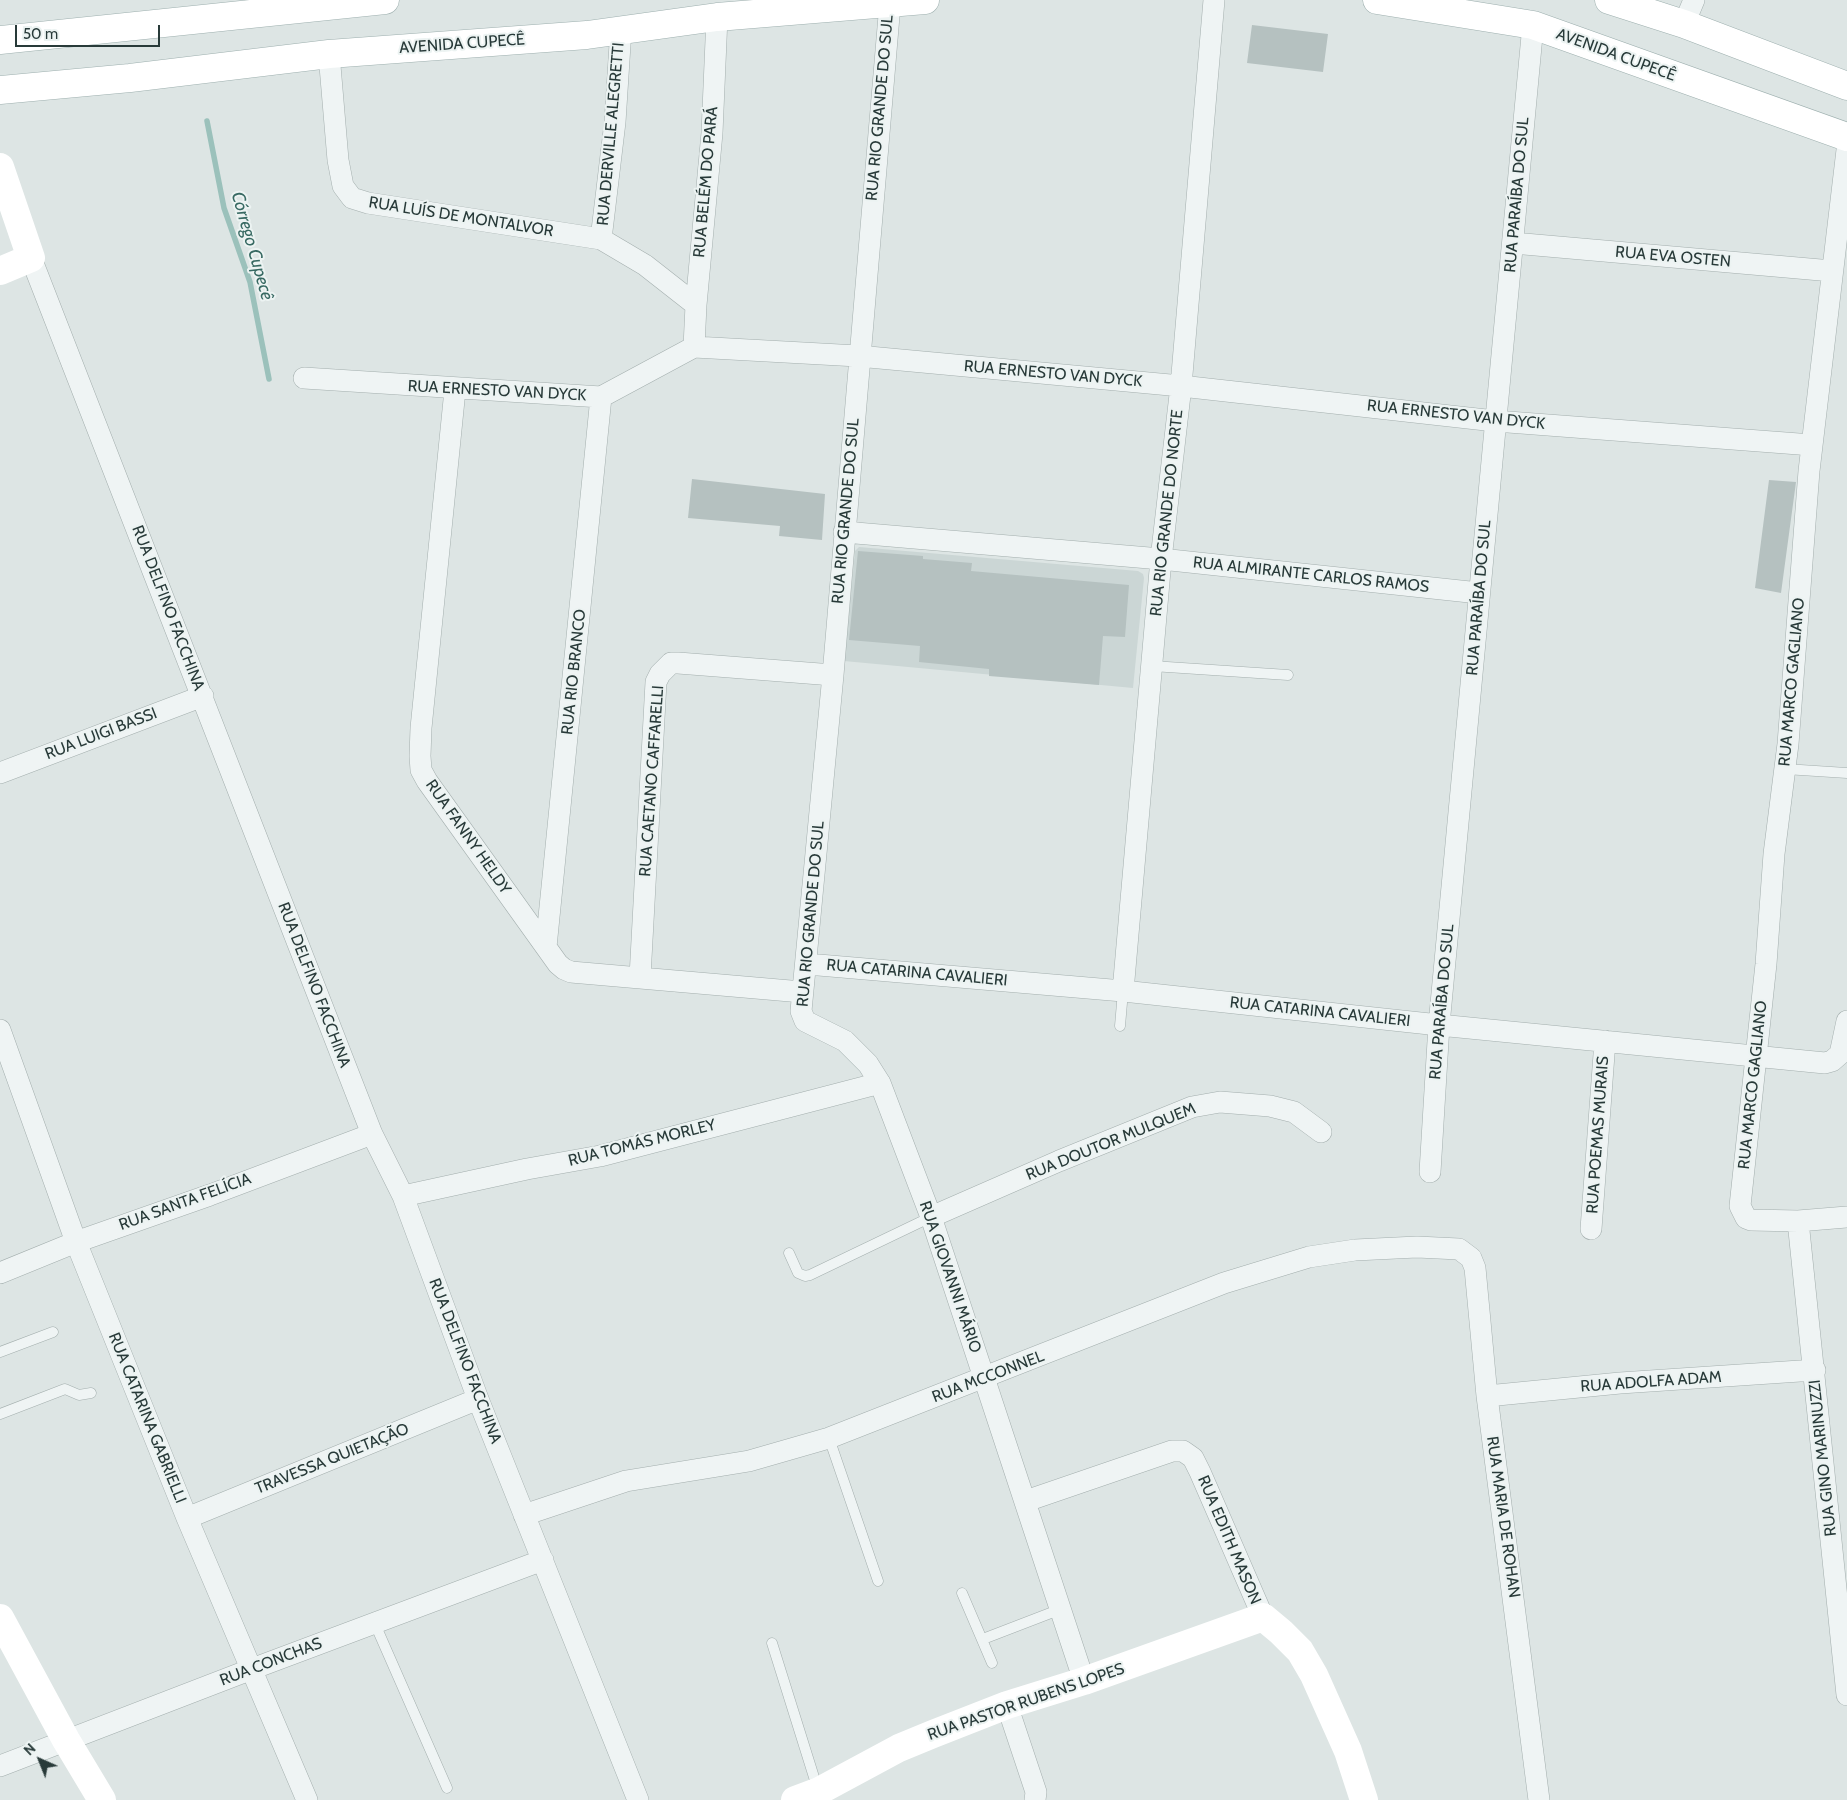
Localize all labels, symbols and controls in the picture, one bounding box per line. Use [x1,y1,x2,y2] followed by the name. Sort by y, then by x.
[862,14,898,202] street label: RUA RIO GRANDE DO SUL
[18,15,162,47] scale bar
[1554,24,1678,86] street label: AVENIDA CUPECÊ
[23,25,58,43] text: 50 m
[399,30,525,58] street label: AVENIDA CUPECÊ
[593,42,629,226] street label: RUA DERVILLE ALEGRETTI
[690,106,722,258] street label: RUA BELÉM DO PARÁ
[1501,117,1533,273] street label: RUA PARAÍBA DO SUL
[226,189,278,303] water label: Córrego Cupecê
[367,193,555,241] street label: RUA LUÍS DE MONTALVOR
[1614,242,1732,272] street label: RUA EVA OSTEN
[963,357,1143,391] street label: RUA ERNESTO VAN DYCK
[407,377,587,405] street label: RUA ERNESTO VAN DYCK
[1366,396,1546,434] street label: RUA ERNESTO VAN DYCK
[1147,409,1187,617] street label: RUA RIO GRANDE DO NORTE
[828,417,864,605] street label: RUA RIO GRANDE DO SUL
[1463,520,1495,676] street label: RUA PARAÍBA DO SUL
[128,523,208,693] street label: RUA DELFINO FACCHINA
[1192,553,1430,597] street label: RUA ALMIRANTE CARLOS RAMOS
[1775,597,1809,767] street label: RUA MARCO GAGLIANO
[558,608,590,736] street label: RUA RIO BRANCO
[636,685,668,877] street label: RUA CAETANO CAFFARELLI
[42,704,160,764] street label: RUA LUIGI BASSI
[421,776,515,898] street label: RUA FANNY HELDY
[793,820,829,1008] street label: RUA RIO GRANDE DO SUL
[274,900,354,1070] street label: RUA DELFINO FACCHINA
[1426,924,1458,1080] street label: RUA PARAÍBA DO SUL
[826,956,1008,990] street label: RUA CATARINA CAVALIERI
[1229,993,1411,1031] street label: RUA CATARINA CAVALIERI
[1735,1000,1771,1170] street label: RUA MARCO GAGLIANO
[1583,1056,1613,1214] street label: RUA POEMAS MURAIS
[1023,1099,1199,1185] street label: RUA DOUTOR MULQUEM
[566,1115,718,1171] street label: RUA TOMÁS MORLEY
[116,1169,254,1235] street label: RUA SANTA FELÍCIA
[915,1199,985,1355] street label: RUA GIOVANNI MÁRIO
[425,1276,505,1446] street label: RUA DELFINO FACCHINA
[104,1330,190,1506] street label: RUA CATARINA GABRIELLI
[929,1347,1047,1407] street label: RUA MCCONNEL
[1580,1367,1722,1397] street label: RUA ADOLFA ADAM
[1805,1379,1841,1537] street label: RUA GINO MARINUZZI
[252,1419,412,1499] street label: TRAVESSA QUIETAÇÃO
[1482,1435,1524,1599] street label: RUA MARIA DE ROHAN
[1193,1473,1265,1607] street label: RUA EDITH MASON
[217,1634,325,1690] street label: RUA CONCHAS
[925,1659,1127,1745] street label: RUA PASTOR RUBENS LOPES
[15,1735,65,1785] north arrow
[20,1739,39,1759] text: N

